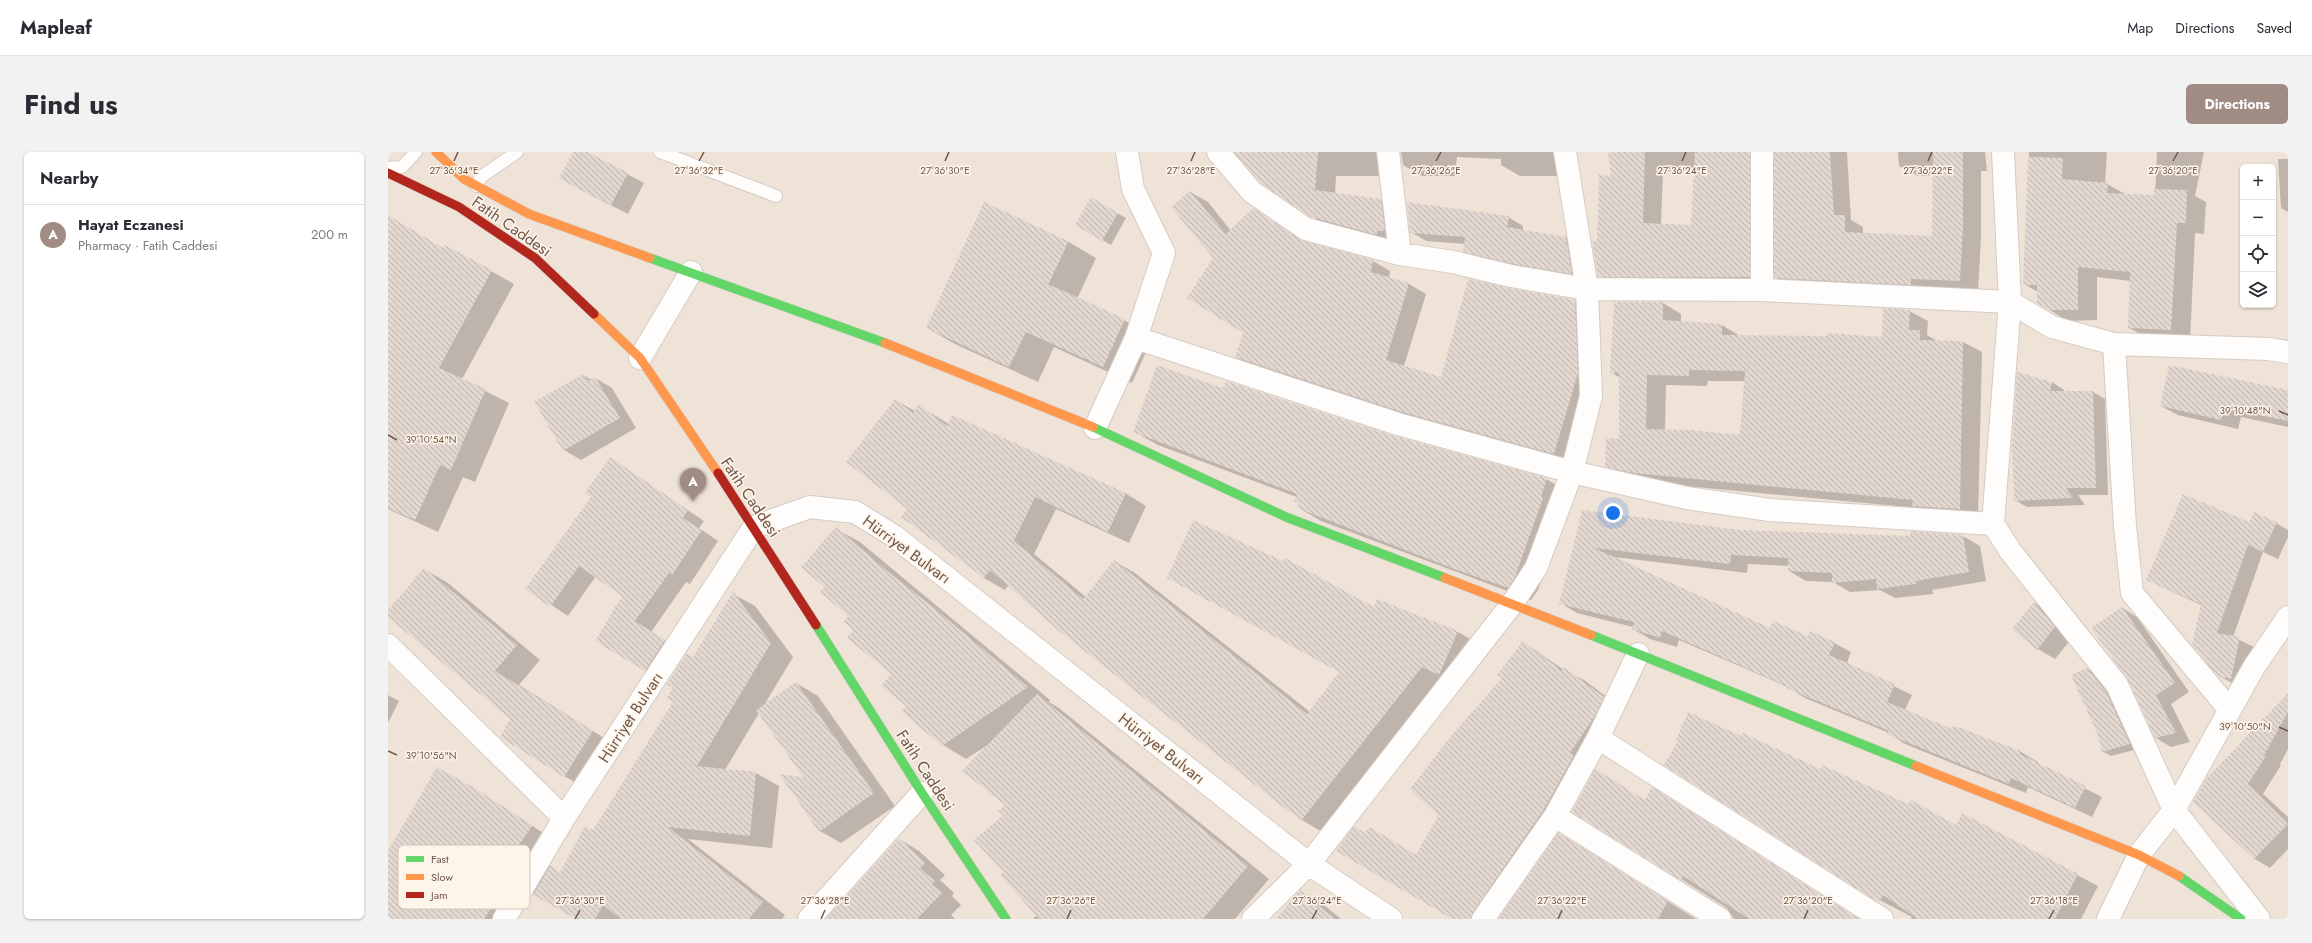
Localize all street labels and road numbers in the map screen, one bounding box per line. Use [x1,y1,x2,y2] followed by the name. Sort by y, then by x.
[467,191,556,262] street label: Fatih Caddesi
[715,453,786,542] street label: Fatih Caddesi
[858,510,956,589] street label: Hürriyet Bulvarı
[592,667,668,767] street label: Hürriyet Bulvarı
[1114,707,1210,789] street label: Hürriyet Bulvarı
[891,725,960,815] street label: Fatih Caddesi

